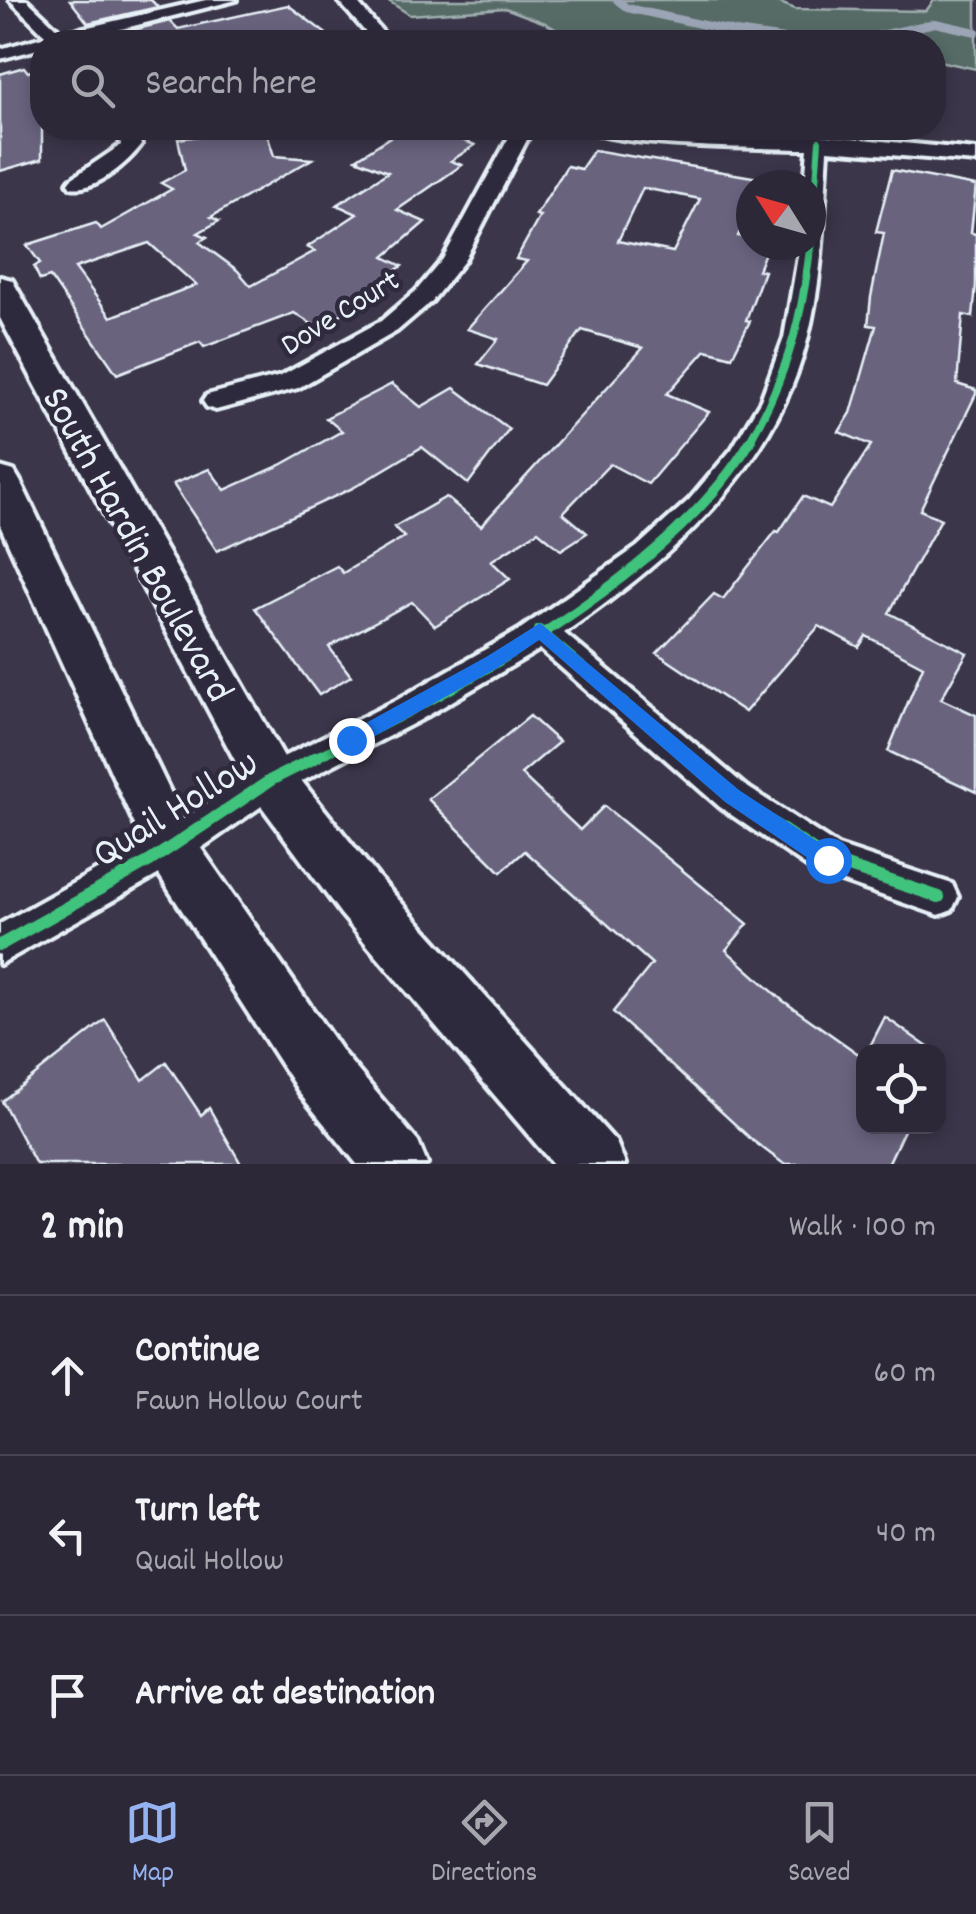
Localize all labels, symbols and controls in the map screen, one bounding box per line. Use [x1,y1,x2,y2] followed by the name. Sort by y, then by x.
[30,30,946,140] search box
[65,58,120,113] icon: search
[145,58,317,113] text: Search here
[736,170,826,260] north arrow
[273,260,410,370] street label: Dove Court
[24,378,245,714] street label: South Hardin Boulevard
[329,718,375,764] route end
[83,738,272,885] street label: Quail Hollow
[806,838,852,884] route start
[856,1044,946,1134] map controls
[856,1044,946,1134] button: locate
[40,1199,124,1259] text: 2 min
[789,1206,936,1252] text: Walk · 100 m
[135,1325,260,1380] text: Continue
[40,1348,95,1403] icon: ahead
[874,1352,936,1398] text: 60 m
[135,1380,363,1426] text: Fawn Hollow Court
[135,1485,260,1540] text: Turn left
[40,1508,95,1563] icon: left
[876,1512,936,1558] text: 40 m
[135,1540,284,1586] text: Quail Hollow
[40,1668,95,1723] icon: arrive
[135,1668,435,1723] text: Arrive at destination
[125,1795,180,1895] tab: Map
[431,1795,537,1895] tab: Directions
[788,1795,851,1895] tab: Saved

